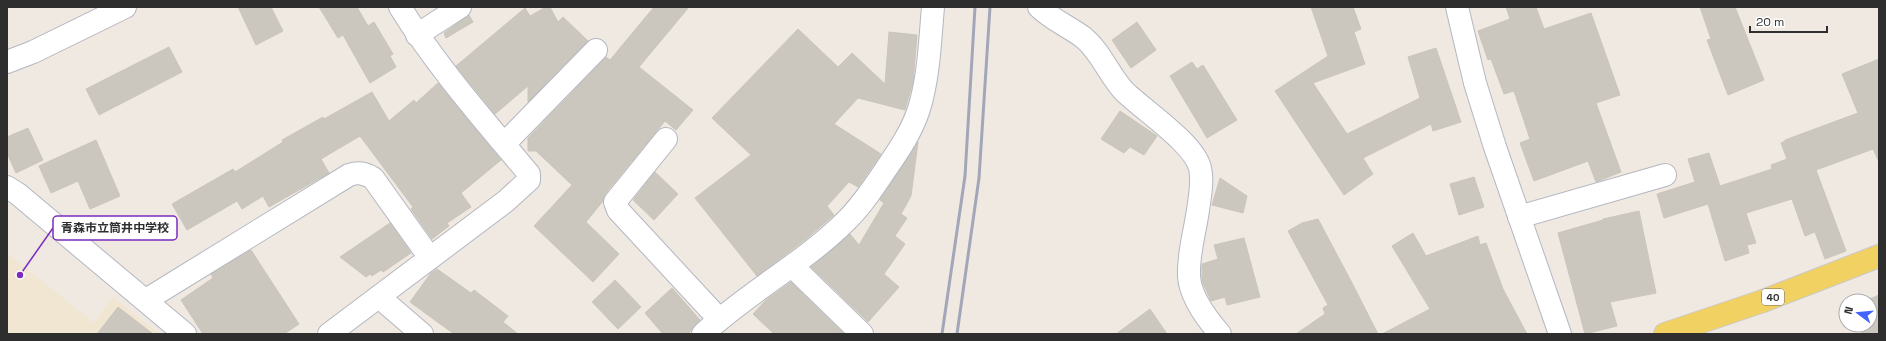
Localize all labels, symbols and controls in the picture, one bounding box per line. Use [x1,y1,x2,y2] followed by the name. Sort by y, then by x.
[1750,8,1827,34] scale bar
[1756,14,1784,30] text: 20 m
[53,216,177,240] callout: 青森市立筒井中学校
[61,220,169,236] text: 青森市立筒井中学校
[1762,289,1784,305] road number: 40
[1838,293,1878,333] north arrow
[1841,305,1856,316] text: N

